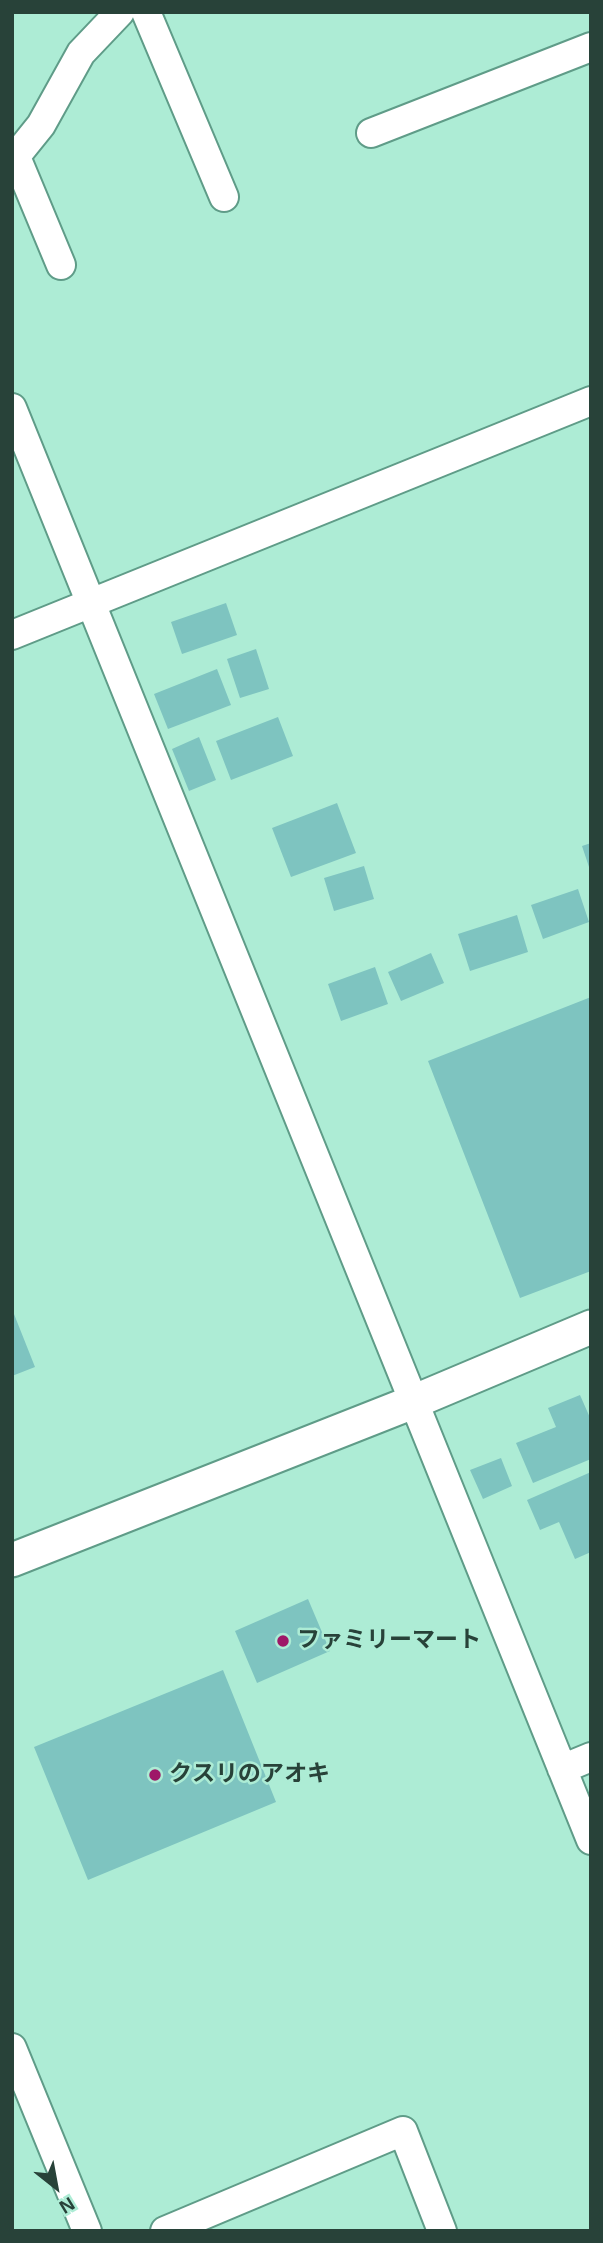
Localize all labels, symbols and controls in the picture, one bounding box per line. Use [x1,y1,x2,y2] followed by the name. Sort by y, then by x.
[297,1627,481,1655] place label: ファミリーマート
[275,1633,291,1649] marker: ファミリーマート
[169,1761,330,1789] place label: クスリのアオキ
[147,1767,163,1783] marker: クスリのアオキ
[21,2152,91,2222] north arrow
[56,2193,78,2218] text: N

